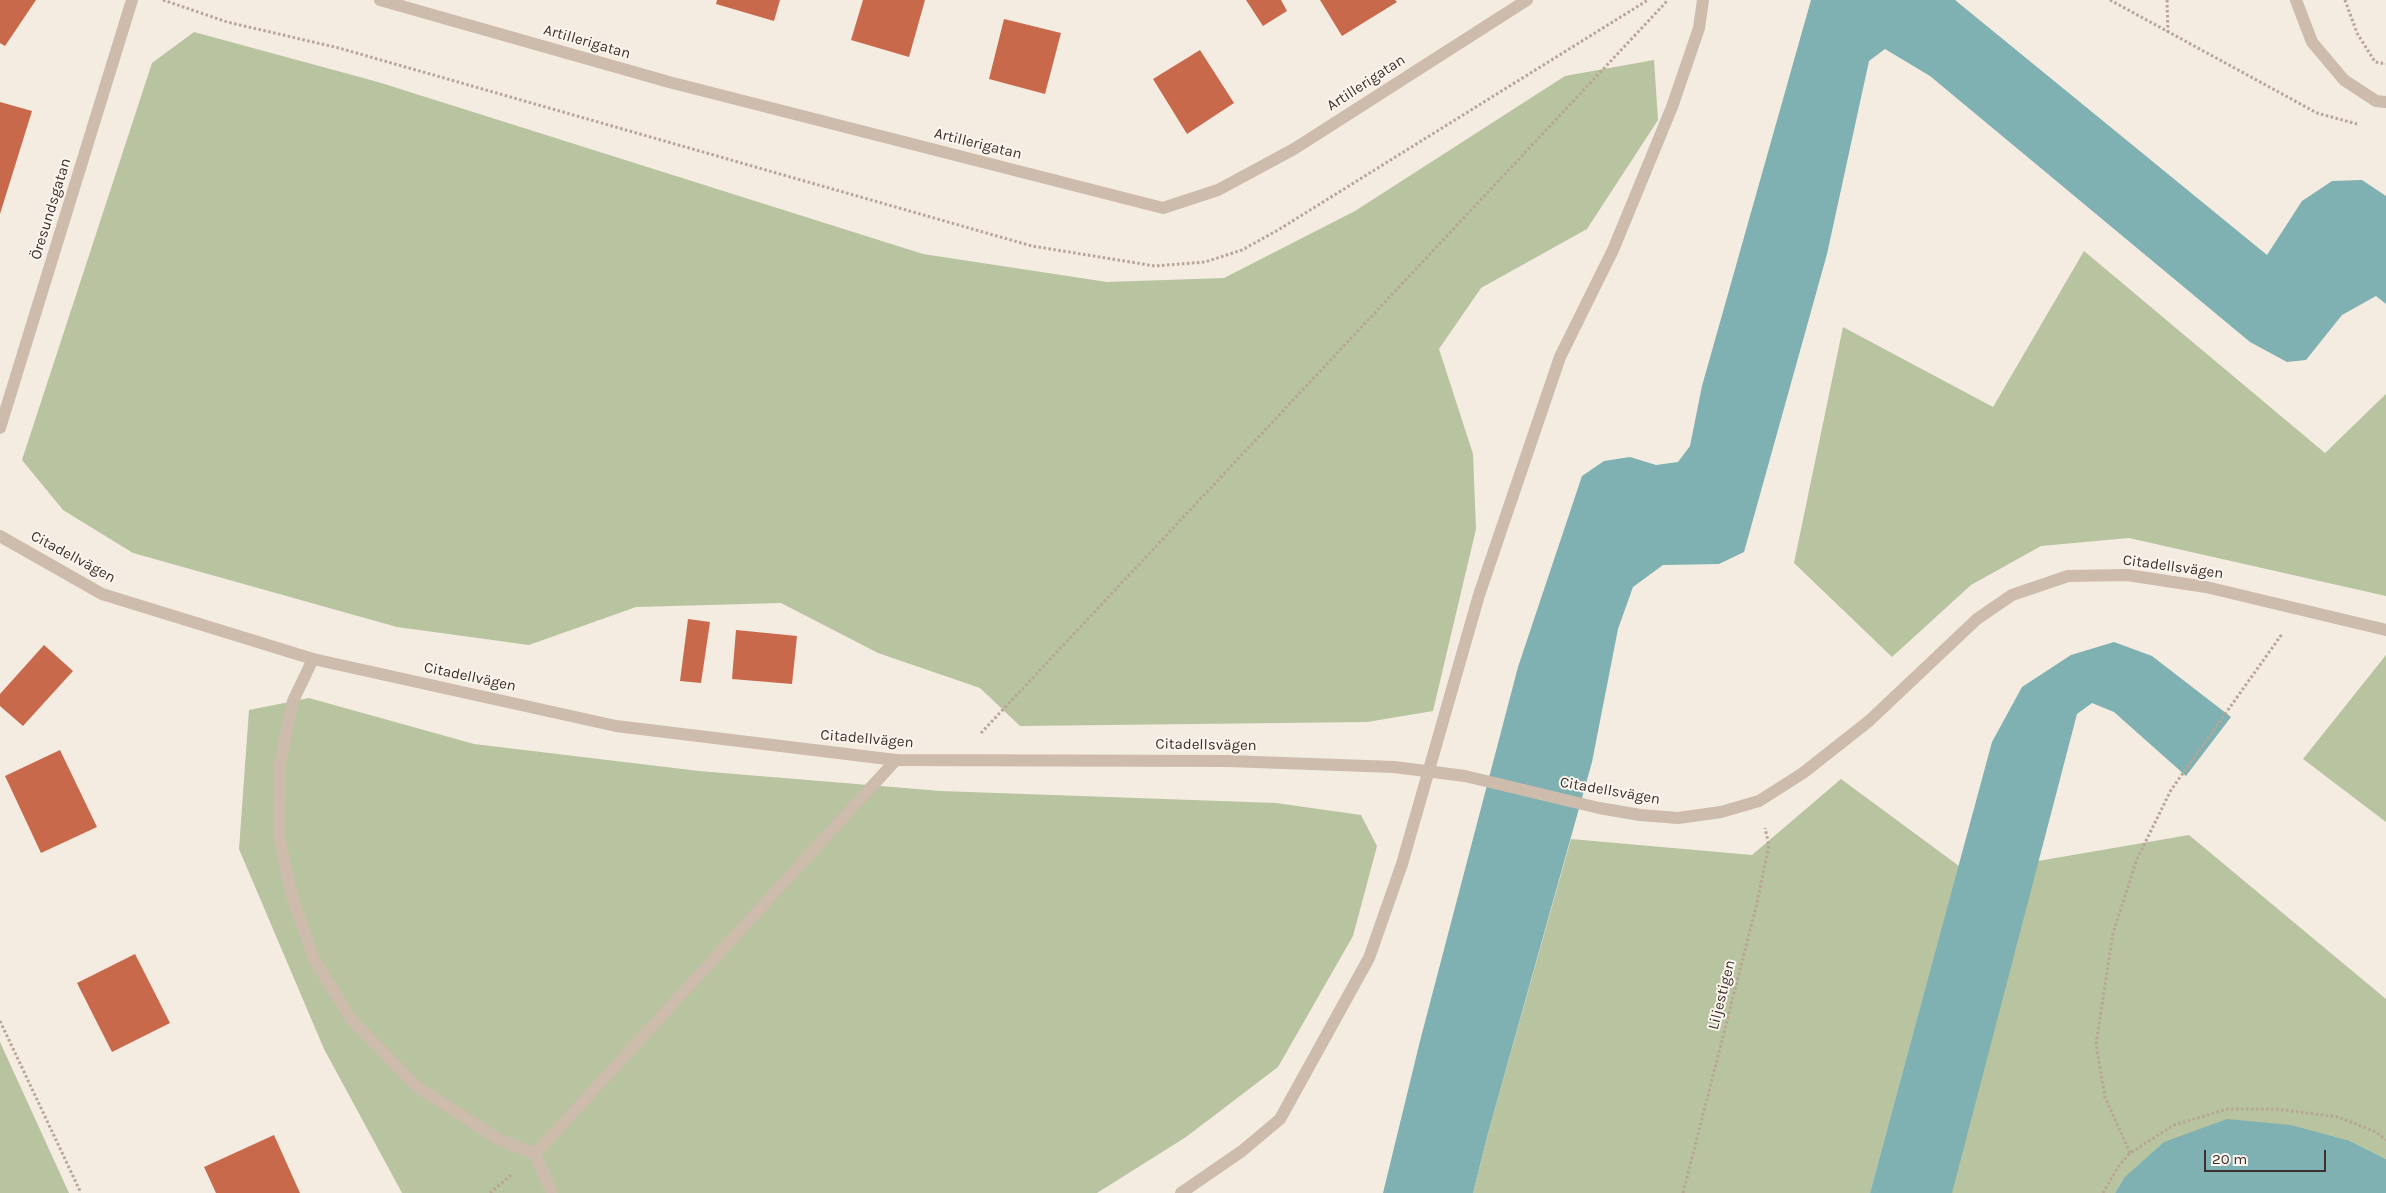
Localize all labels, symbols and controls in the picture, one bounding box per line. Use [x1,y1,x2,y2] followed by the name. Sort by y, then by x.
[541,21,633,63] street label: Artillerigatan
[1323,51,1409,115] street label: Artillerigatan
[932,124,1024,164] street label: Artillerigatan
[27,156,75,262] street label: Öresundsgatan
[27,527,119,587] street label: Citadellvägen
[2122,551,2224,583] street label: Citadellsvägen
[422,658,518,696] street label: Citadellvägen
[820,726,914,752] street label: Citadellvägen
[1155,735,1257,755] street label: Citadellsvägen
[1558,773,1662,809] street label: Citadellsvägen
[1705,958,1739,1032] street label: Liljestigen
[2206,1140,2328,1172] scale bar
[2212,1150,2247,1168] text: 20 m

